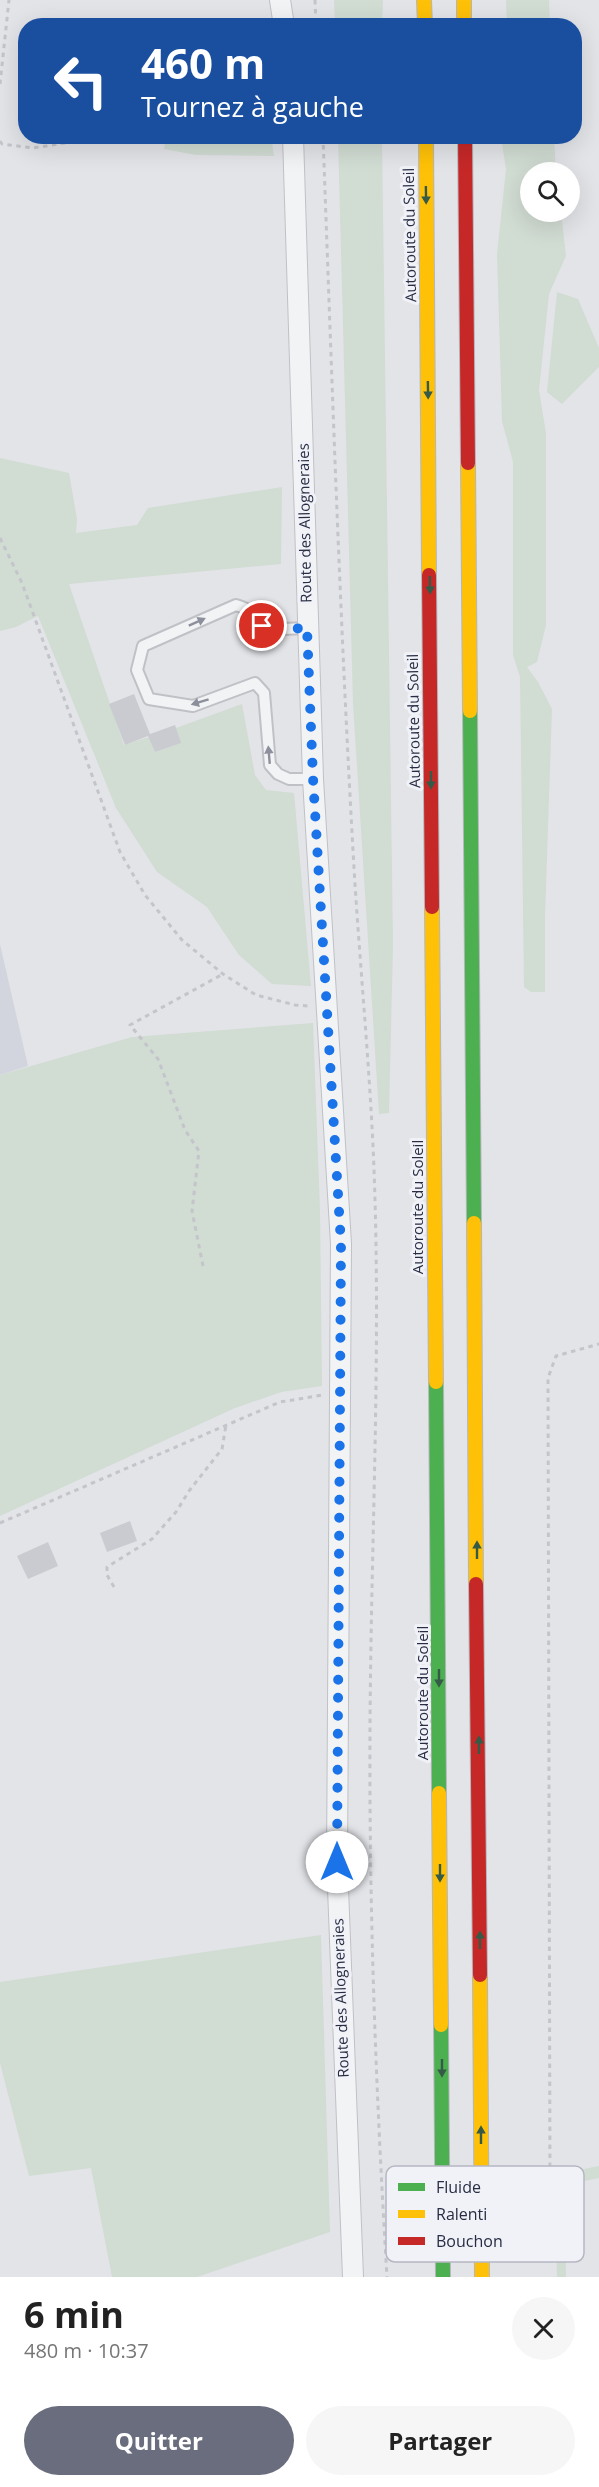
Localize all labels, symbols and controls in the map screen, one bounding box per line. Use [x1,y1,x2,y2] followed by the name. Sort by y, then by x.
[141,34,265,91] text: 460 m
[42,42,120,120] icon: left
[141,88,364,125] text: Tournez à gauche
[520,162,580,222] map controls
[520,162,580,222] button: search
[398,168,420,302] street label: Autoroute du Soleil
[421,185,431,204] one-way arrow
[423,380,433,399] one-way arrow
[293,443,315,603] street label: Route des Allogneraies
[425,575,434,594] one-way arrow
[236,600,287,651] pin
[245,609,278,642] icon: arrive
[188,617,206,627] one-way arrow
[402,654,424,788] street label: Autoroute du Soleil
[191,698,209,707] one-way arrow
[264,745,274,764] one-way arrow
[426,770,436,789] one-way arrow
[407,1140,427,1274] street label: Autoroute du Soleil
[472,1540,482,1559] one-way arrow
[412,1626,432,1760] street label: Autoroute du Soleil
[434,1668,444,1687] one-way arrow
[474,1735,484,1754] one-way arrow
[305,1830,369,1894] position arrow
[436,1863,445,1882] one-way arrow
[327,1918,353,2078] street label: Route des Allogneraies
[475,1930,485,1949] one-way arrow
[437,2058,447,2077] one-way arrow
[476,2125,486,2144] one-way arrow
[386,2166,584,2262] legend
[436,2176,481,2198] text: Fluide
[436,2203,487,2225] text: Ralenti
[436,2230,503,2252] text: Bouchon
[24,2290,124,2339] text: 6 min
[512,2297,575,2360] button: close
[24,2337,149,2364] text: 480 m · 10:37
[24,2406,294,2475] button: Quitter
[306,2406,575,2475] button: Partager

